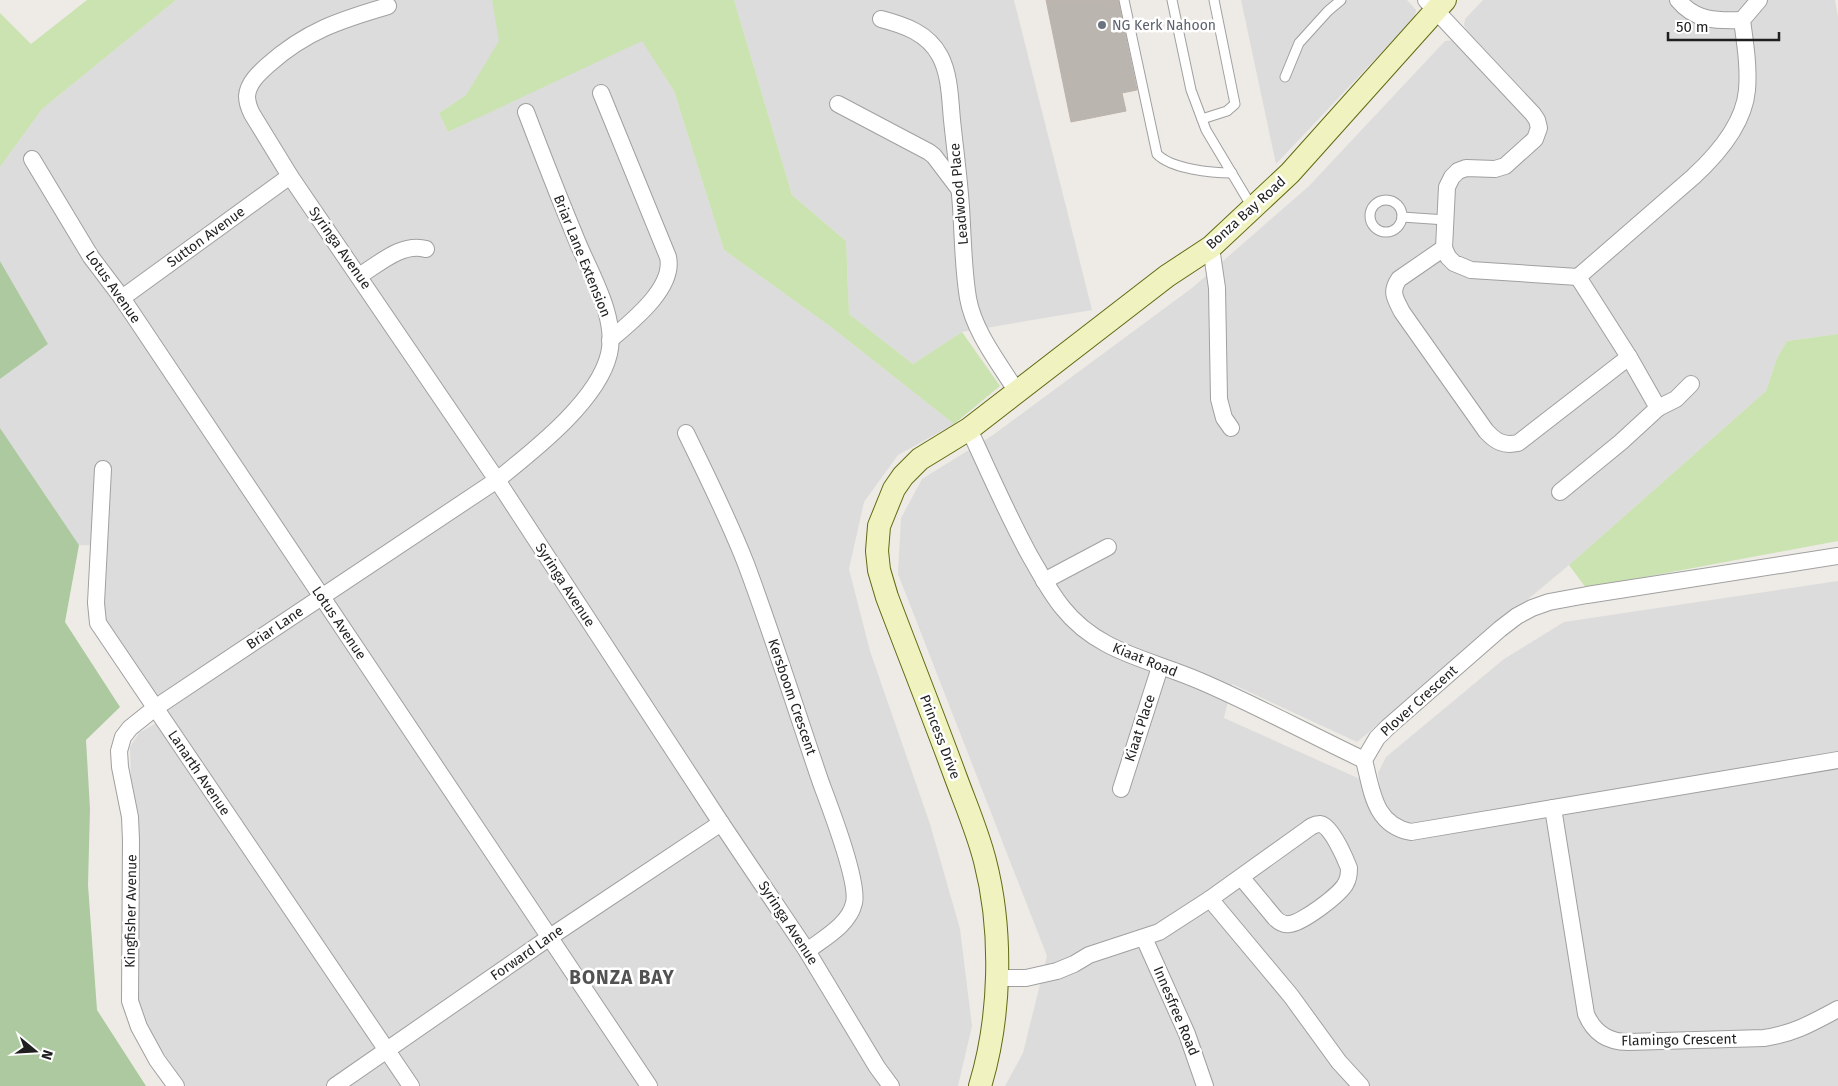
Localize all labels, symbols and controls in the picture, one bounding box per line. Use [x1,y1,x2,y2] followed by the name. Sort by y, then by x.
[1668,10,1779,42] scale bar
[1112,17,1216,34] place label: NG Kerk Nahoon
[1676,18,1709,36] text: 50 m
[1096,19,1108,31] marker: NG Kerk Nahoon
[946,142,972,246] street label: Leadwood Place
[1203,173,1289,253] street label: Bonza Bay Road
[550,192,614,320] street label: Briar Lane Extension
[164,203,248,271] street label: Sutton Avenue
[305,203,375,293] street label: Syringa Avenue
[82,247,144,327] street label: Lotus Avenue
[532,540,598,630] street label: Syringa Avenue
[308,583,370,663] street label: Lotus Avenue
[243,603,307,653] street label: Briar Lane
[764,637,820,758] street label: Kersboom Crescent
[1110,639,1180,681] street label: Kiaat Road
[1377,661,1462,740] street label: Plover Crescent
[916,692,964,782] street label: Princess Drive
[1121,692,1159,764] street label: Kiaat Place
[164,727,234,819] street label: Lanarth Avenue
[122,854,140,968] street label: Kingfisher Avenue
[755,878,821,968] street label: Syringa Avenue
[487,922,567,984] street label: Forward Lane
[1149,964,1203,1058] street label: Innesfree Road
[569,966,675,989] district label: BONZA BAY
[10,1026,60,1076] north arrow
[1621,1030,1738,1050] street label: Flamingo Crescent
[37,1048,56,1062] text: N

